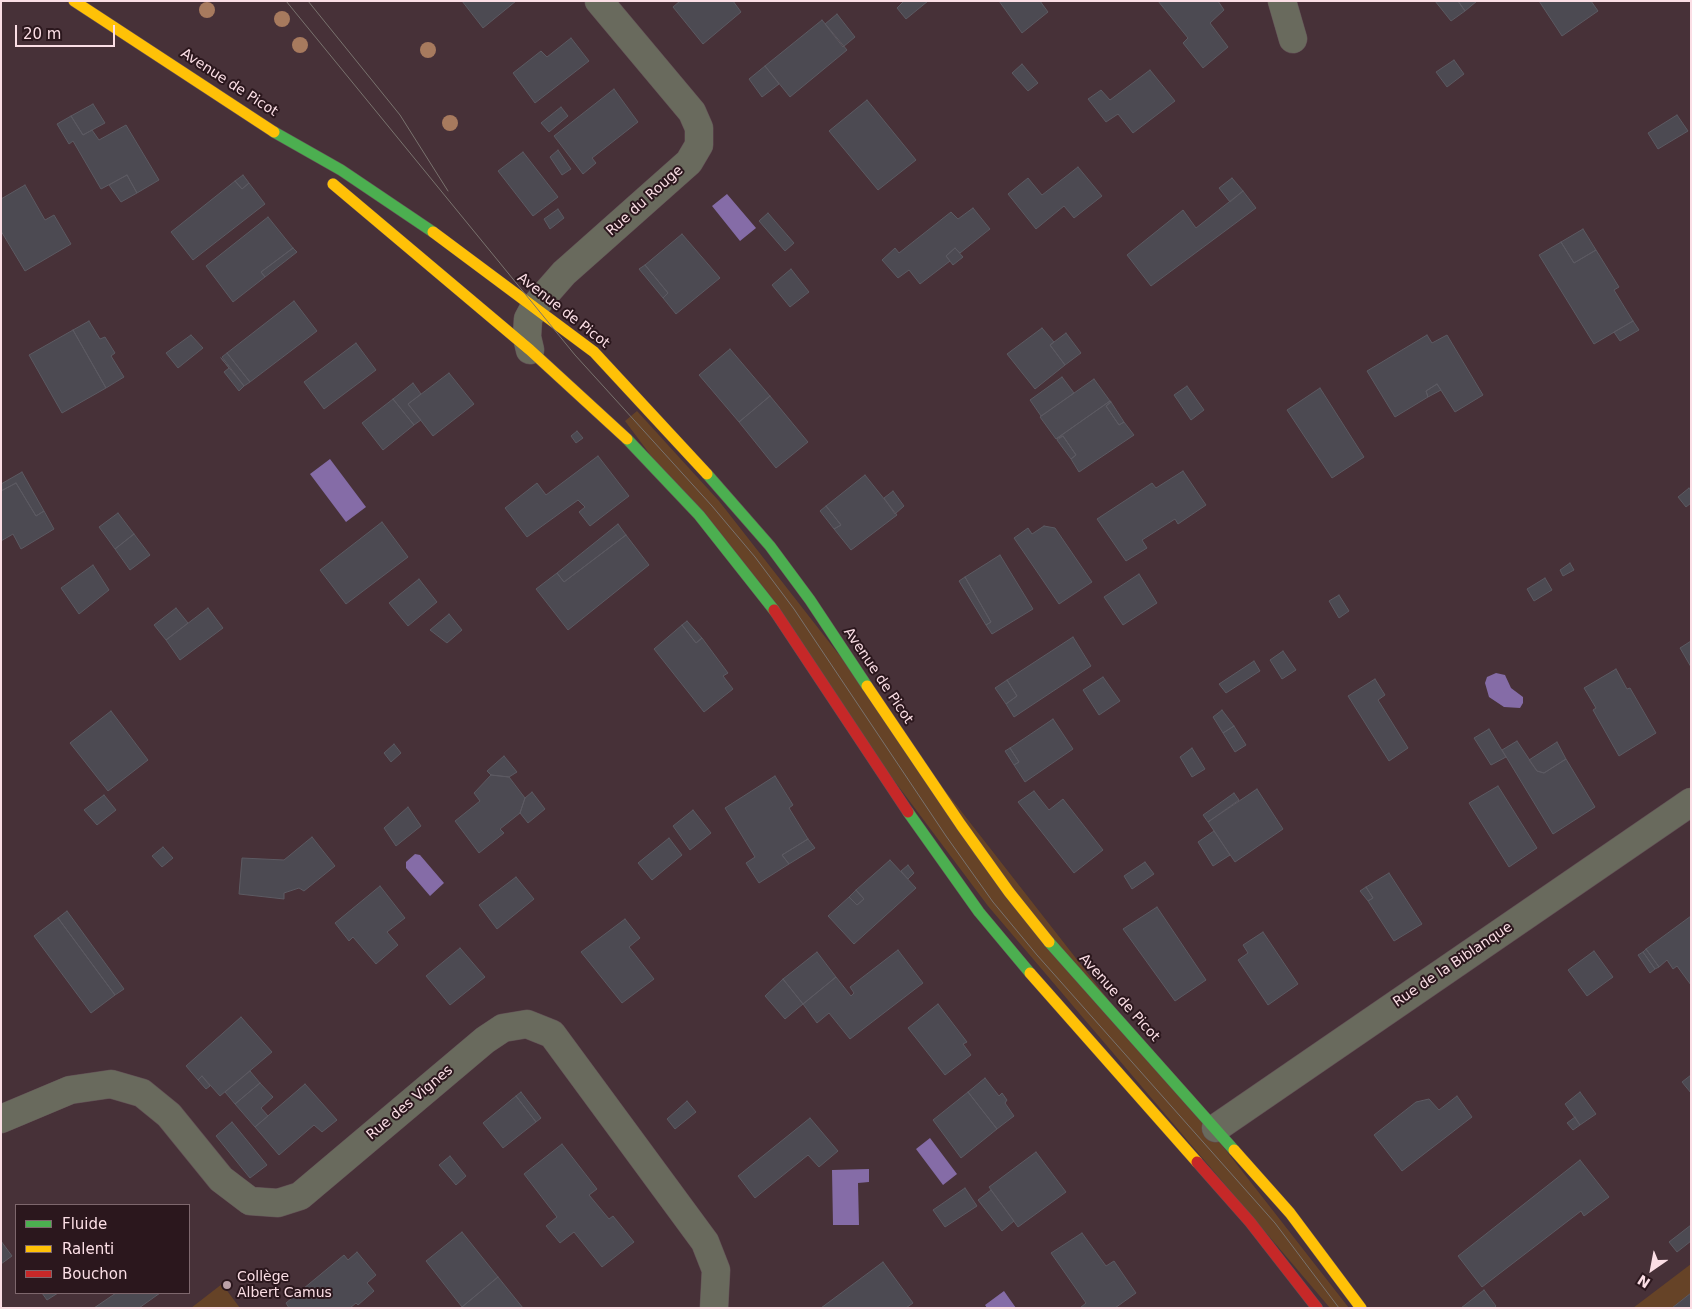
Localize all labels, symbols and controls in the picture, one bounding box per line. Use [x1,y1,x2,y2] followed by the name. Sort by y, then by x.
[18,15,118,47] scale bar
[23,25,61,43] text: 20 m
[177,45,281,121] street label: Avenue de Picot
[603,162,687,240] street label: Rue du Rouge
[514,270,612,352] street label: Avenue de Picot
[840,625,916,727] street label: Avenue de Picot
[1390,919,1516,1011] street label: Rue de la Biblanque
[1075,951,1163,1045] street label: Avenue de Picot
[364,1062,456,1144] street label: Rue des Vignes
[15,1204,190,1294] legend
[62,1215,107,1233] text: Fluide
[62,1240,114,1258] text: Ralenti
[1627,1244,1677,1294] north arrow
[62,1265,127,1283] text: Bouchon
[237,1269,332,1302] place label: Collège Albert Camus
[1635,1272,1653,1291] text: N
[221,1279,233,1291] marker: Collège Albert Camus

